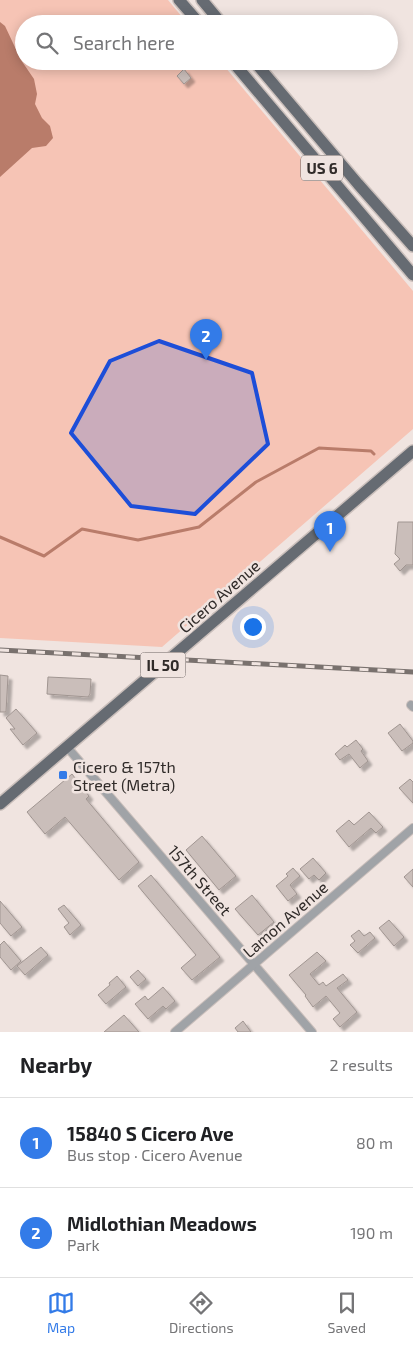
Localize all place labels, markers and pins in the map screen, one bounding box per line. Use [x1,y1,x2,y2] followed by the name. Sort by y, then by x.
[190,319,222,360] pin: 2
[314,511,346,552] pin: 1
[73,757,176,794] place label: Cicero & 157th Street (Metra)
[57,769,69,781] marker: Cicero & 157th Street (Metra)

